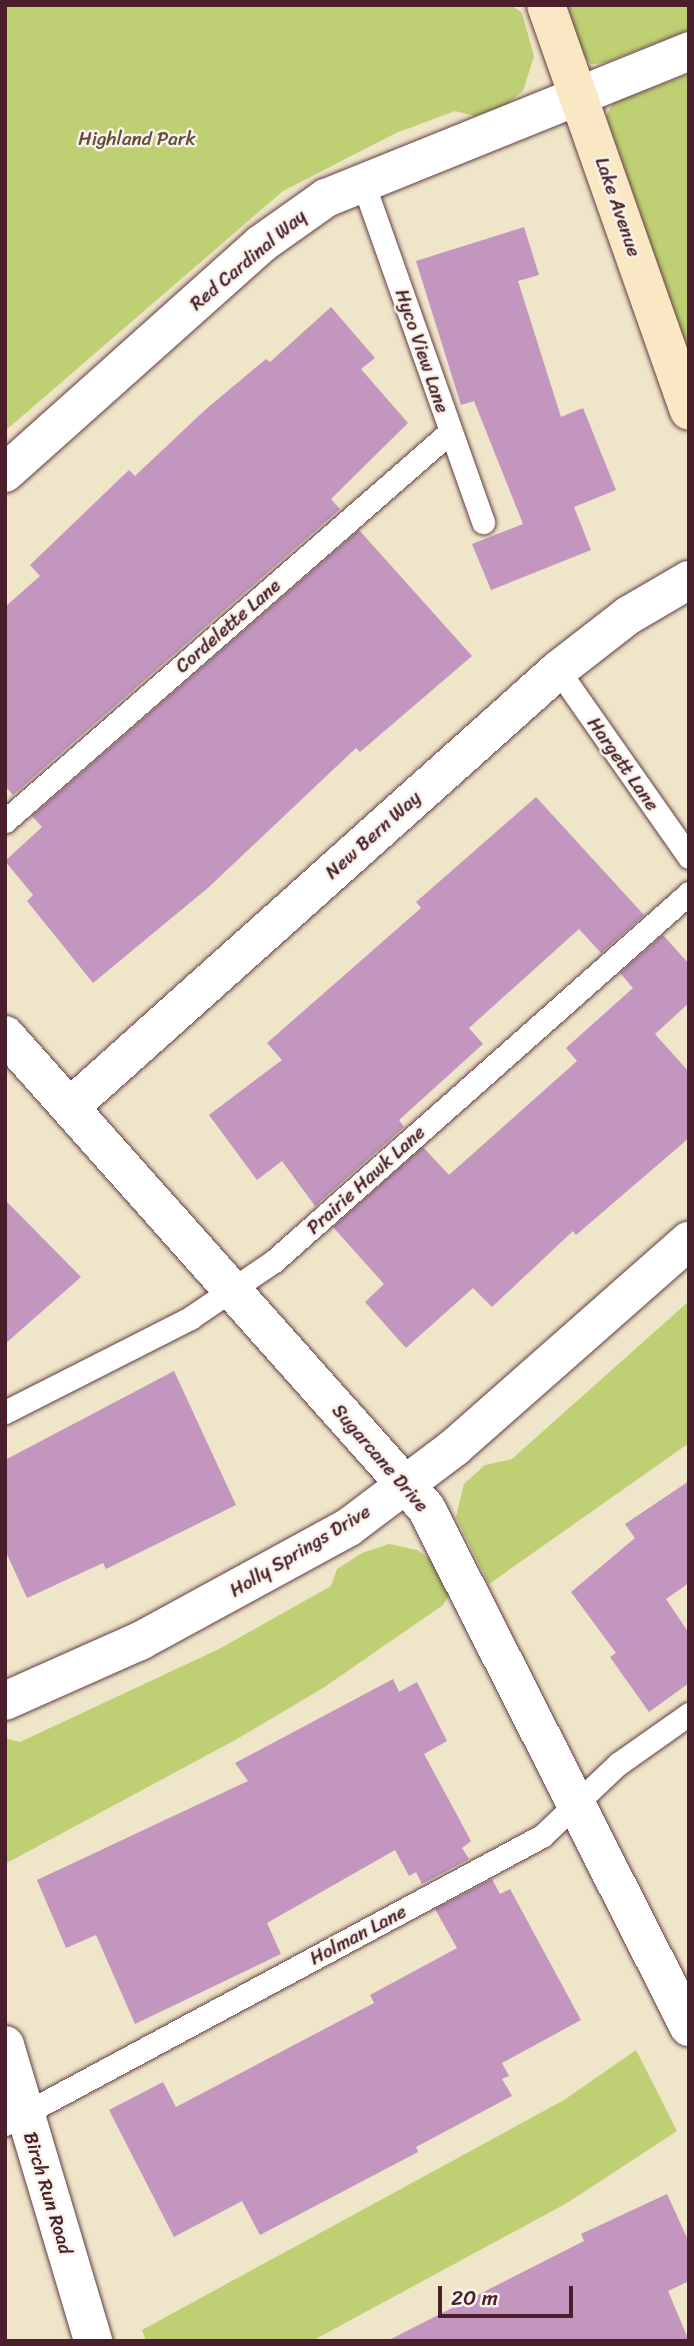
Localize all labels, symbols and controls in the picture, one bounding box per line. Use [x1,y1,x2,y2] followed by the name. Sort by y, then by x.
[78,128,196,150] park label: Highland Park
[590,154,646,260] street label: Lake Avenue
[185,205,311,315] street label: Red Cardinal Way
[390,286,454,416] street label: Hyco View Lane
[171,574,285,678] street label: Cordelette Lane
[582,713,664,815] street label: Hargett Lane
[321,786,425,884] street label: New Bern Way
[302,1121,430,1239] street label: Prairie Hawk Lane
[327,1399,433,1517] street label: Sugarcane Drive
[225,1500,375,1602] street label: Holly Springs Drive
[306,1900,410,1970] street label: Holman Lane
[19,2129,77,2257] street label: Birch Run Road
[442,2272,577,2316] scale bar
[451,2279,498,2317] text: 20 m

